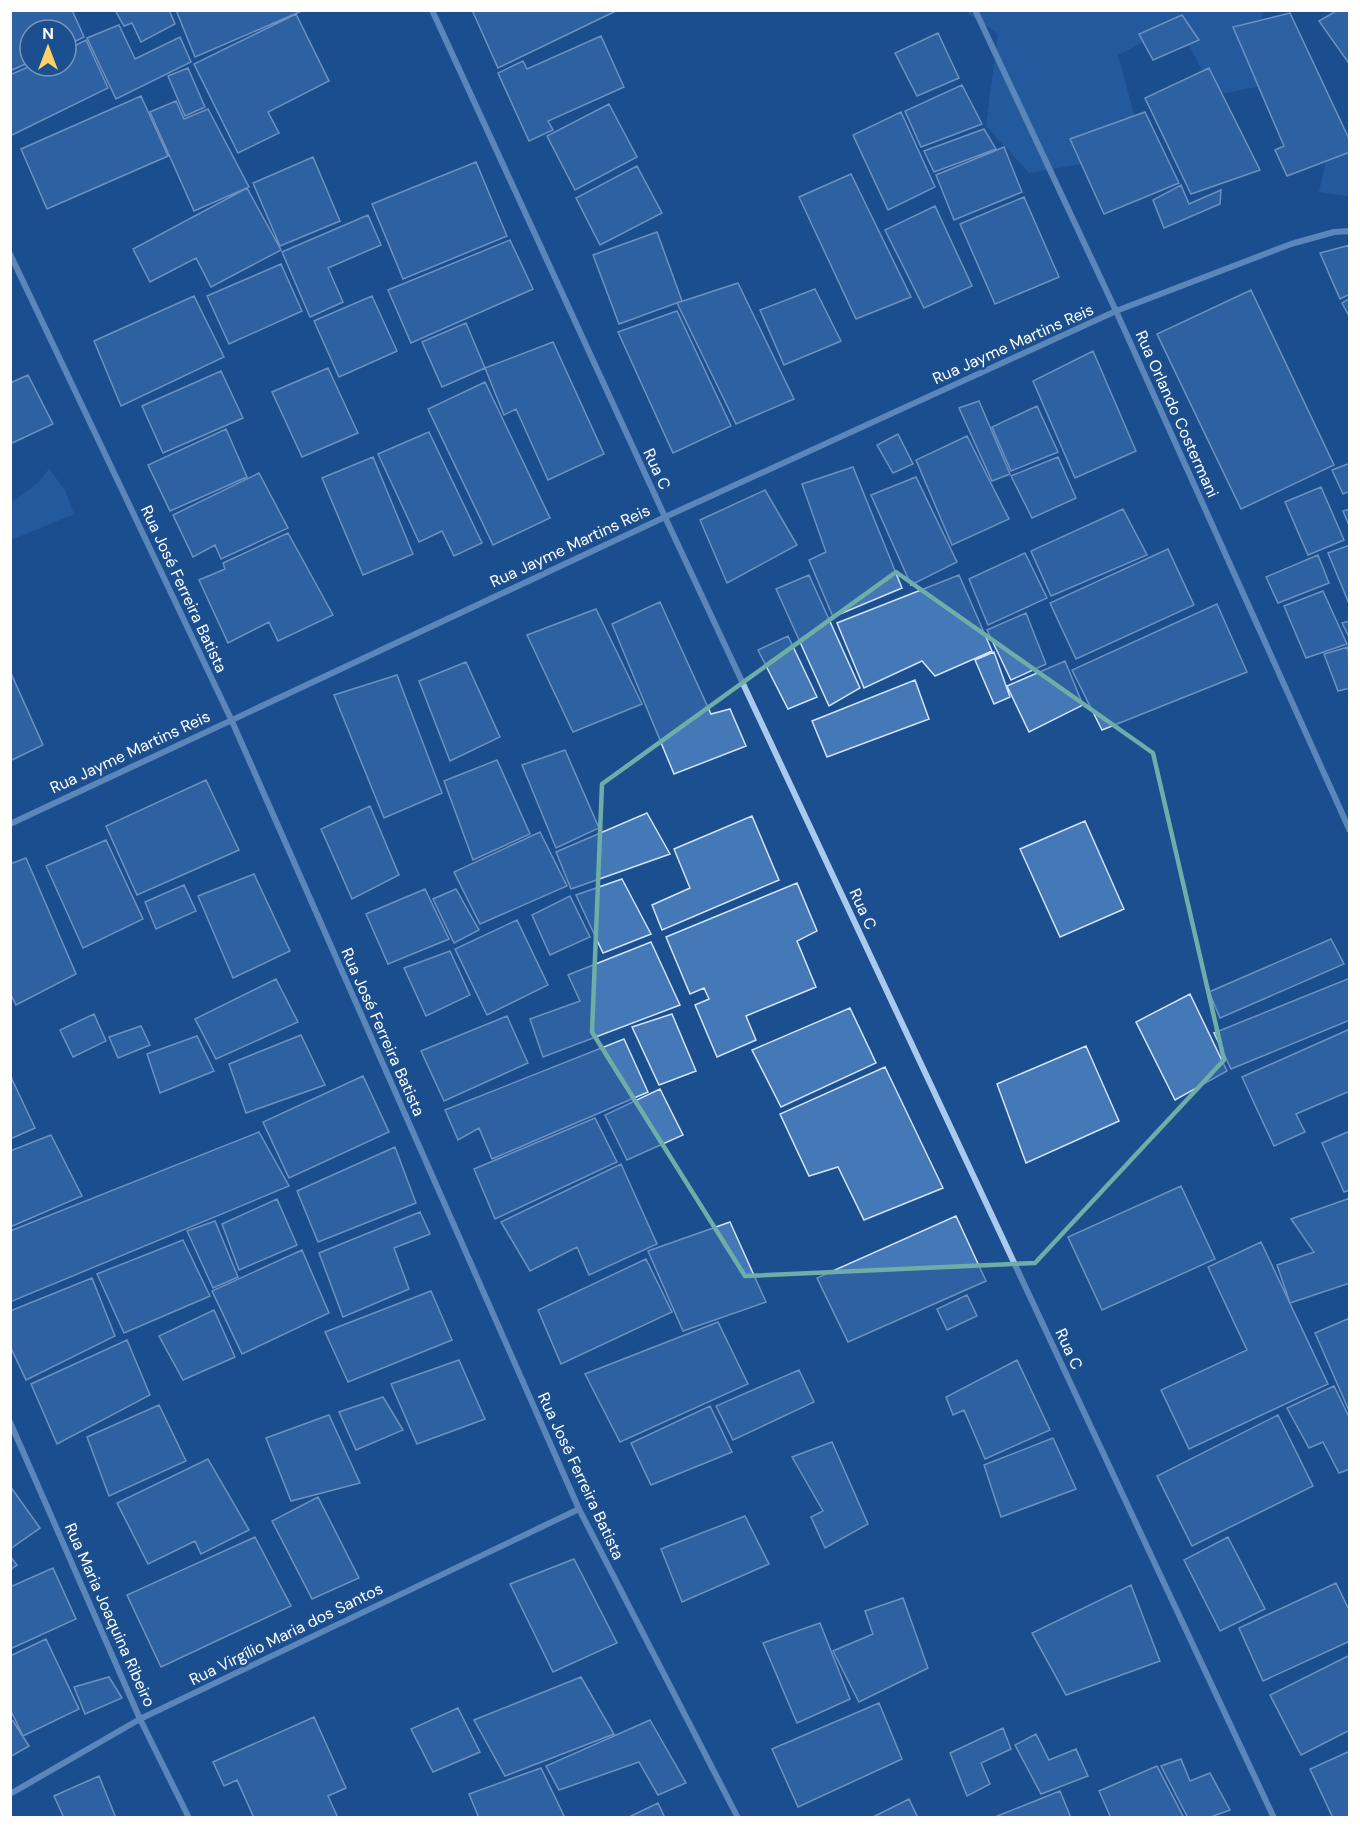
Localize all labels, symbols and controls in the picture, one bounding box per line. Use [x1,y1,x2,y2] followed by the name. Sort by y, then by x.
[18,18,78,78] north arrow
[42,23,54,44] text: N
[929,299,1097,389] street label: Rua Jayme Martins Reis
[1131,327,1223,501] street label: Rua Orlando Costermani
[638,445,676,493] street label: Rua C
[487,500,653,592] street label: Rua Jayme Martins Reis
[136,502,232,676] street label: Rua José Ferreira Batista
[47,706,213,798] street label: Rua Jayme Martins Reis
[844,885,882,933] street label: Rua C
[336,945,430,1119] street label: Rua José Ferreira Batista
[1050,1325,1088,1373] street label: Rua C
[533,1389,629,1563] street label: Rua José Ferreira Batista
[60,1520,160,1710] street label: Rua Maria Joaquina Ribeiro
[186,1578,386,1690] street label: Rua Virgílio Maria dos Santos

